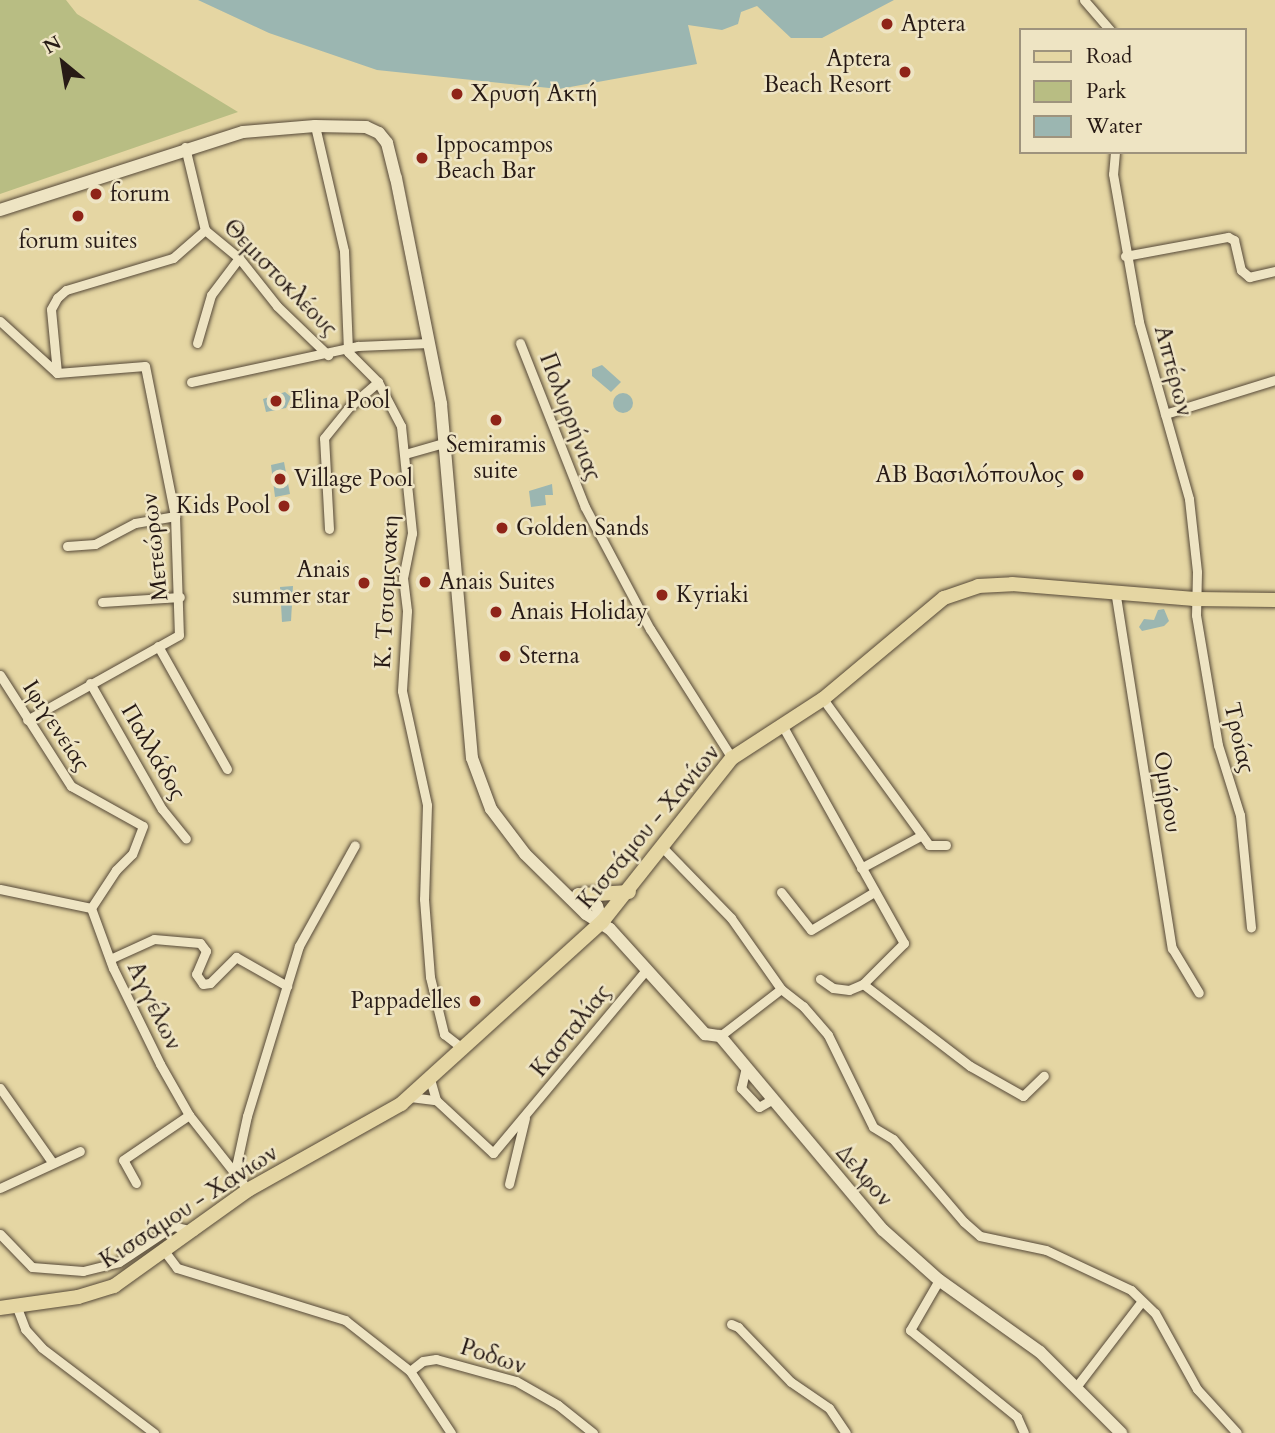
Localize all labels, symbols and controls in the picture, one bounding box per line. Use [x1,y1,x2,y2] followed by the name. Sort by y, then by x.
[901,10,966,38] place label: Aptera
[879,16,895,32] marker: Aptera
[28,28,98,98] north arrow
[1020,28,1247,154] legend
[39,29,66,60] text: N
[1086,42,1132,71] text: Road
[764,45,891,99] place label: Aptera Beach Resort
[897,64,913,80] marker: Aptera Beach Resort
[1086,77,1126,106] text: Park
[471,80,598,108] place label: Χρυσή Ακτή
[449,86,465,102] marker: Χρυσή Ακτή
[1086,112,1142,141] text: Water
[436,131,553,185] place label: Ippocampos Beach Bar
[414,150,430,166] marker: Ippocampos Beach Bar
[110,180,170,208] place label: forum
[88,186,104,202] marker: forum
[70,208,86,224] marker: forum suites
[217,214,343,342] street label: Θεμιστοκλέους
[19,227,137,255] place label: forum suites
[1148,323,1198,419] street label: Απτέρων
[533,349,607,485] street label: Πολυρρήνιας
[290,387,390,415] place label: Elina Pool
[268,393,284,409] marker: Elina Pool
[488,412,504,428] marker: Semiramis suite
[446,431,546,485] place label: Semiramis suite
[875,461,1064,489] place label: ΑΒ Βασιλόπουλος
[294,465,413,493] place label: Village Pool
[1070,467,1086,483] marker: ΑΒ Βασιλόπουλος
[272,471,288,487] marker: Village Pool
[136,492,174,602] street label: Μετεώρων
[176,492,270,520] place label: Kids Pool
[276,498,292,514] marker: Kids Pool
[516,514,649,542] place label: Golden Sands
[369,515,405,669] street label: Κ. Τσισμςνακη
[494,520,510,536] marker: Golden Sands
[232,556,350,610] place label: Anais summer star
[439,568,555,596] place label: Anais Suites
[417,574,433,590] marker: Anais Suites
[356,575,372,591] marker: Anais summer star
[676,581,749,609] place label: Kyriaki
[654,587,670,603] marker: Kyriaki
[510,598,648,626] place label: Anais Holiday
[488,604,504,620] marker: Anais Holiday
[519,642,580,670] place label: Sterna
[497,648,513,664] marker: Sterna
[16,675,96,777] street label: Ιφιγενείας
[115,699,191,805] street label: Παλλάδος
[1217,700,1261,776] street label: Τροίας
[572,739,726,915] street label: Κισσάμου - Χανίων
[1147,749,1187,835] street label: Ομήρου
[121,957,187,1055] street label: Αγγέλων
[525,979,617,1083] street label: Κασταλίας
[351,987,461,1015] place label: Pappadelles
[467,993,483,1009] marker: Pappadelles
[95,1139,283,1275] street label: Κισσάμου - Χανίων
[830,1140,898,1212] street label: Δελφον
[457,1333,529,1381] street label: Ροδων

